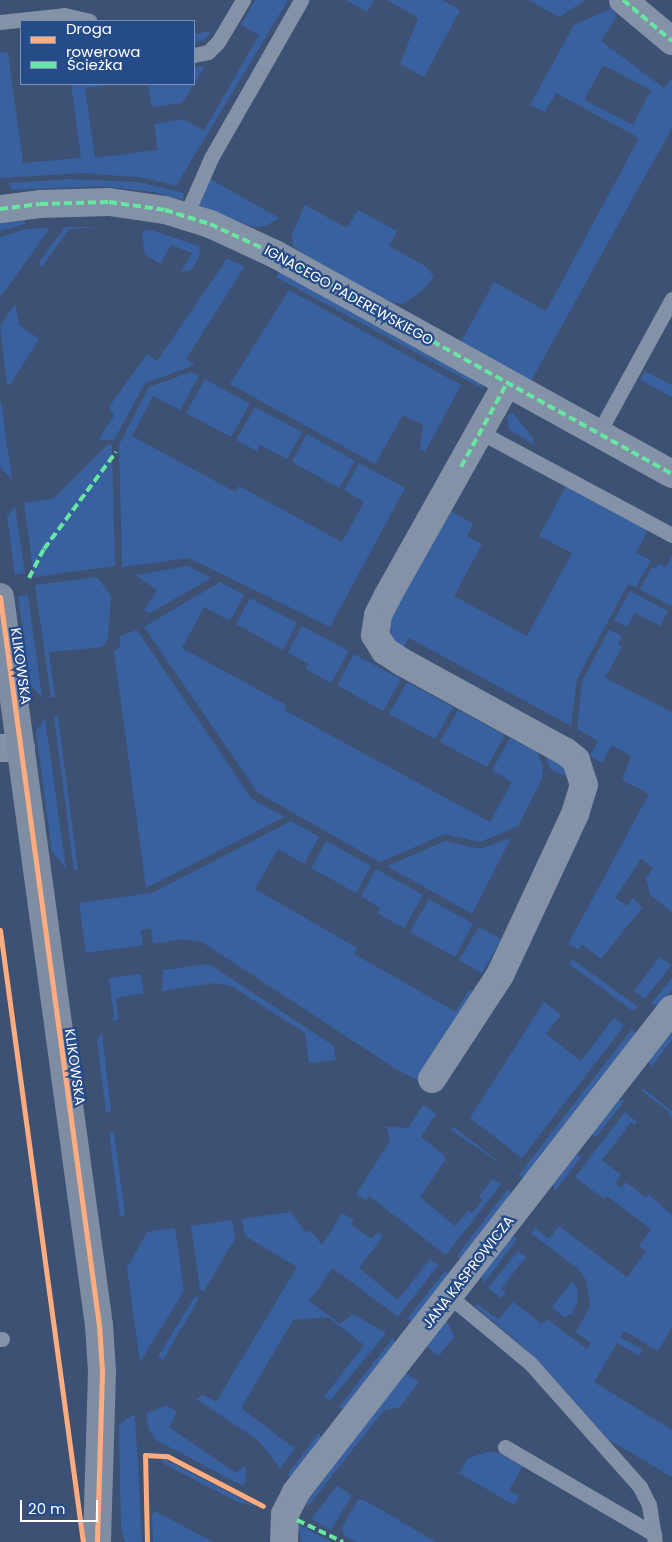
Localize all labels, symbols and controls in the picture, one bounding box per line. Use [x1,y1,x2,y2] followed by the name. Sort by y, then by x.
[66,18,140,62] text: Droga rowerowa
[20,20,195,85] legend
[67,54,123,75] text: Ścieżka
[262,242,436,348] street label: IGNACEGO PADEREWSKIEGO
[7,627,35,705] street label: KLIKOWSKA
[61,1028,89,1106] street label: KLIKOWSKA
[419,1212,517,1332] street label: JANA KASPROWICZA
[22,1490,100,1522] scale bar
[28,1498,66,1519] text: 20 m

